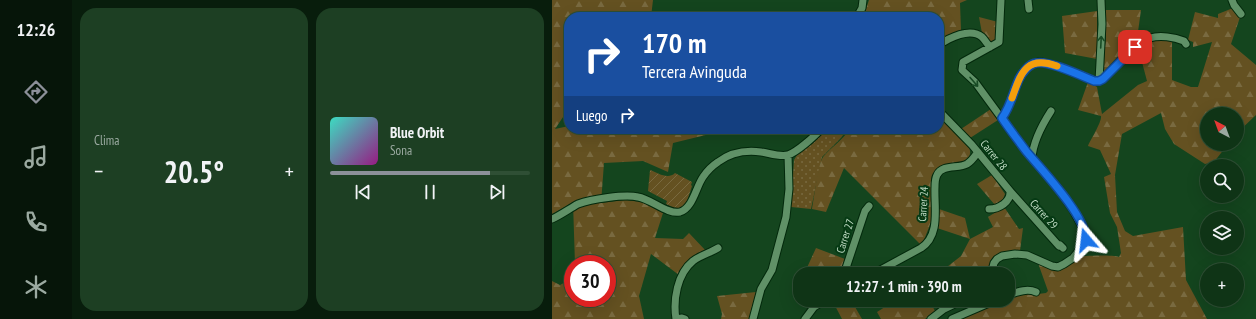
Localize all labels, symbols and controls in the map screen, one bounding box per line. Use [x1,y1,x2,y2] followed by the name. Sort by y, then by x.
[17,18,55,41] text: 12:26
[642,24,706,61] text: 170 m
[576,28,628,80] icon: right
[1118,30,1152,64] pin
[1098,36,1105,49] one-way arrow
[1124,36,1146,58] icon: arrive
[642,60,747,83] text: Tercera Avinguda
[970,77,979,87] one-way arrow
[22,78,50,106] icon: directions
[616,104,638,126] icon: right
[576,106,608,125] text: Luego
[1200,107,1244,151] north arrow
[1200,107,1244,307] map controls
[390,123,444,142] text: Blue Orbit
[94,132,119,149] text: Clima
[978,137,1011,173] street label: Carrer 28
[390,142,412,159] text: Sona
[22,143,50,171] icon: music
[164,152,224,191] text: 20.5°
[94,157,103,185] text: −
[285,157,294,185] text: +
[1200,159,1244,203] button: search
[352,181,374,203] icon: previous
[419,181,441,203] icon: pause
[486,181,508,203] icon: next
[915,186,931,222] street label: Carrer 24
[1027,196,1061,232] street label: Carrer 29
[22,208,50,236] icon: phone
[1200,211,1244,255] button: layers
[833,217,857,255] street label: Carrer 27
[1065,219,1107,261] position arrow
[564,255,616,307] speed limit sign: 30
[1200,263,1244,307] button: +
[22,273,50,301] icon: climate
[846,277,962,296] text: 12:27 · 1 min · 390 m

